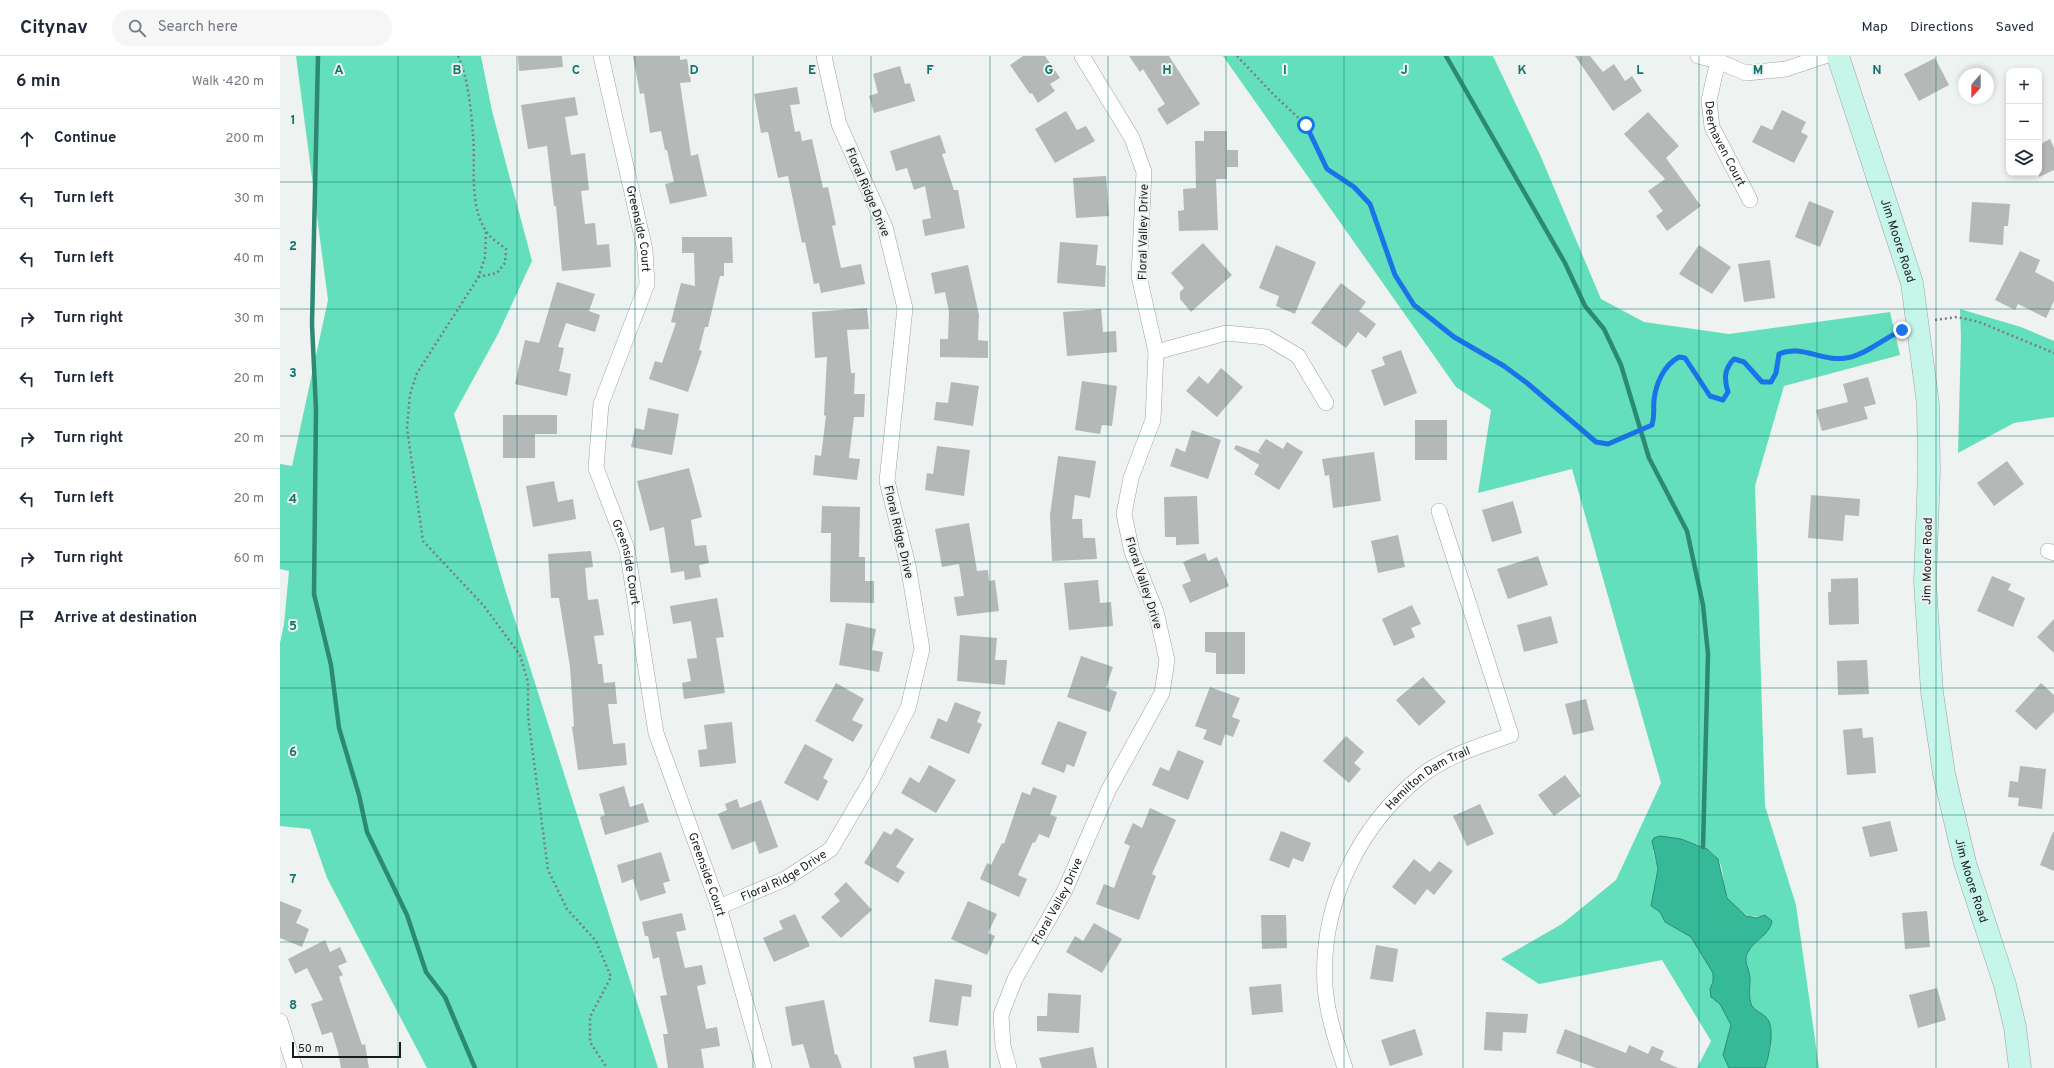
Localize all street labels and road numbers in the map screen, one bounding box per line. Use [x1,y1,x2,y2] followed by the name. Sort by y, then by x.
[1700,100,1749,190] street label: Deerhaven Court
[841,145,893,239] street label: Floral Ridge Drive
[622,184,653,273] street label: Greenside Court
[1135,184,1153,280] street label: Floral Valley Drive
[1876,197,1918,285] street label: Jim Moore Road
[879,484,917,581] street label: Floral Ridge Drive
[607,517,643,606] street label: Greenside Court
[1919,517,1937,605] street label: Jim Moore Road
[1121,535,1166,632] street label: Floral Valley Drive
[1382,743,1473,814] street label: Hamilton Dam Trail
[684,830,728,918] street label: Greenside Court
[1950,837,1991,925] street label: Jim Moore Road
[739,847,830,906] street label: Floral Ridge Drive
[1029,856,1087,948] street label: Floral Valley Drive

